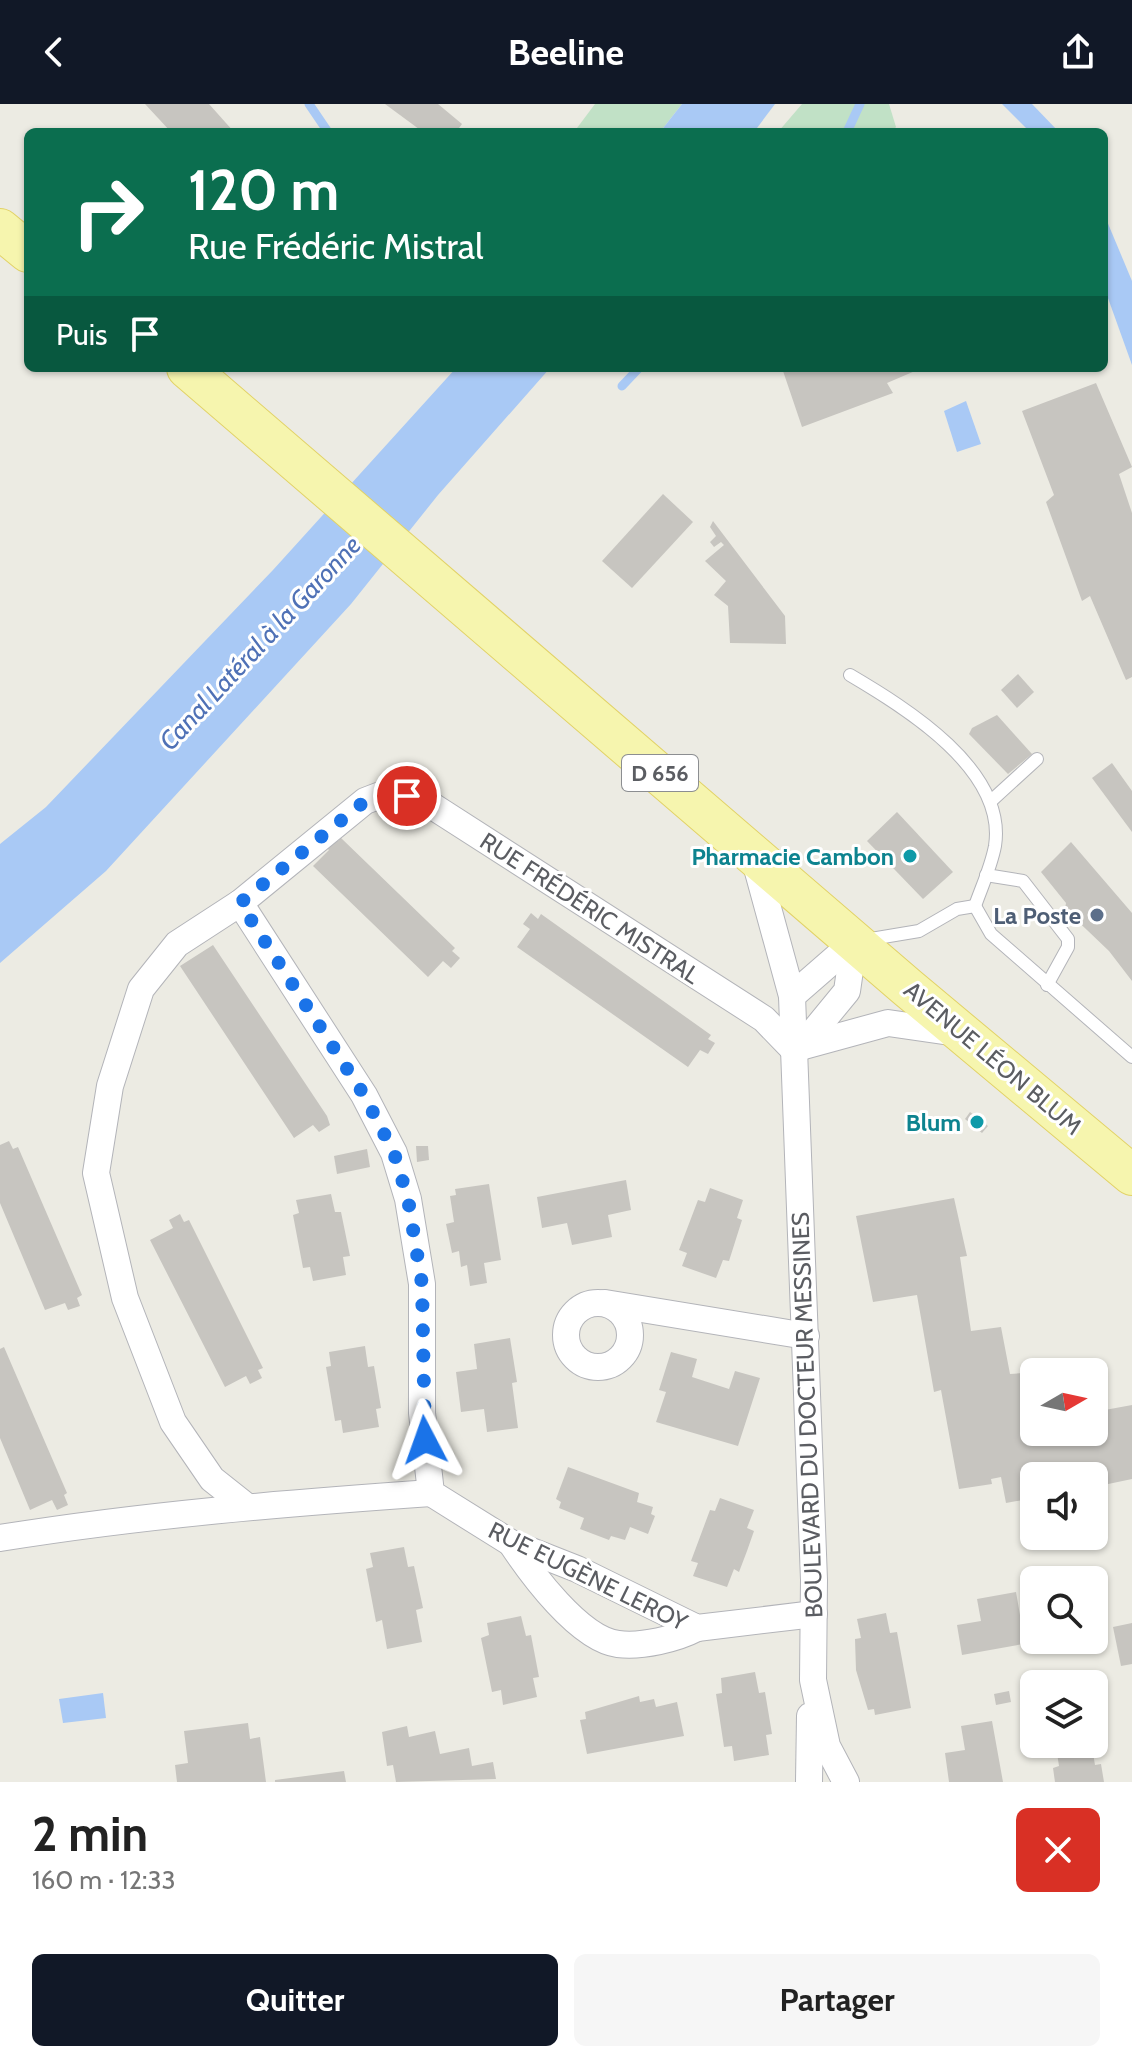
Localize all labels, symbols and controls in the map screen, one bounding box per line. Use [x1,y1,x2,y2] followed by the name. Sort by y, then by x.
[32,30,76,74] icon: back
[508,30,624,74] text: Beeline
[1056,30,1100,74] icon: share
[188,156,339,224] text: 120 m
[56,160,160,264] icon: right
[188,224,484,268] text: Rue Frédéric Mistral
[123,312,167,356] icon: arrive
[56,316,107,353] text: Puis
[152,529,368,757] water label: Canal Latéral à la Garonne
[622,755,698,791] road number: D 656
[373,762,441,830] pin
[385,774,429,818] icon: arrive
[475,826,705,990] street label: RUE FRÉDÉRIC MISTRAL
[691,842,894,871] place label: Pharmacie Cambon
[901,847,919,865] marker: Pharmacie Cambon
[993,901,1081,930] place label: La Poste
[1088,906,1106,924] marker: La Poste
[898,975,1088,1141] street label: AVENUE LÉON BLUM
[906,1108,961,1137] place label: Blum
[968,1113,986,1131] marker: Blum
[785,1211,829,1619] street label: BOULEVARD DU DOCTEUR MESSINES
[1020,1358,1108,1446] north arrow
[1020,1358,1108,1758] map controls
[383,1398,467,1482] position arrow
[1020,1462,1108,1550] button: sound
[484,1515,692,1637] street label: RUE EUGÈNE LEROY
[1020,1566,1108,1654] button: search
[1020,1670,1108,1758] button: layers
[32,1805,148,1863] text: 2 min
[1016,1808,1100,1892] button: close
[32,1864,176,1896] text: 160 m · 12:33
[32,1954,558,2046] button: Quitter
[574,1954,1100,2046] button: Partager

